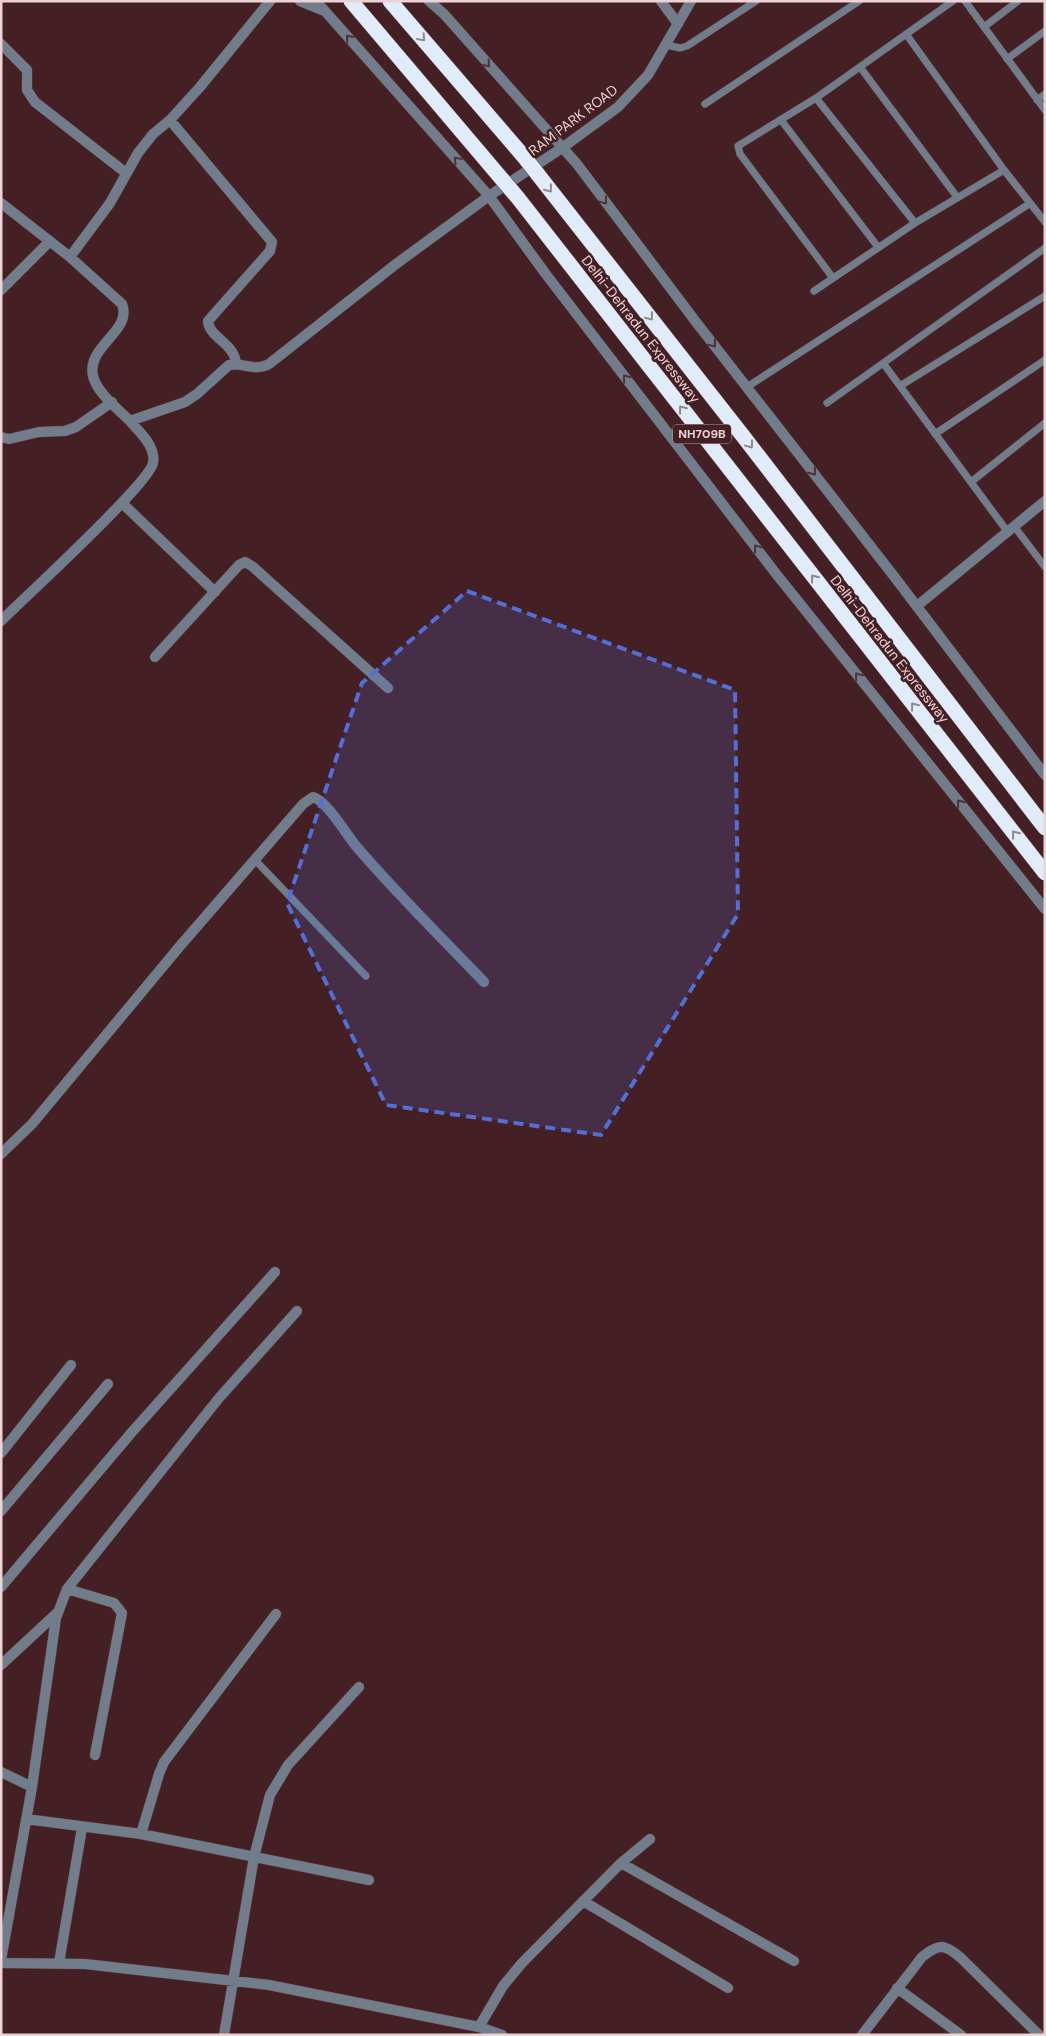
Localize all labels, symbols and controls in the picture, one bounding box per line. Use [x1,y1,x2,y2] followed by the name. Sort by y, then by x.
[417,33,426,42] one-way arrow
[346,35,355,44] one-way arrow
[481,59,490,68] one-way arrow
[525,81,621,159] street label: RAM PARK ROAD
[454,157,463,166] one-way arrow
[544,183,552,192] one-way arrow
[599,195,607,204] one-way arrow
[578,252,704,407] street label: Delhi-Dehradun Expressway
[644,311,652,320] one-way arrow
[708,338,716,347] one-way arrow
[624,375,632,384] one-way arrow
[680,406,688,415] one-way arrow
[673,424,731,444] road number: NH709B
[744,439,752,448] one-way arrow
[808,466,816,475] one-way arrow
[755,545,763,554] one-way arrow
[827,572,953,727] street label: Delhi-Dehradun Expressway
[812,575,820,584] one-way arrow
[854,673,863,682] one-way arrow
[912,703,920,712] one-way arrow
[956,799,965,808] one-way arrow
[1012,831,1020,840] one-way arrow

